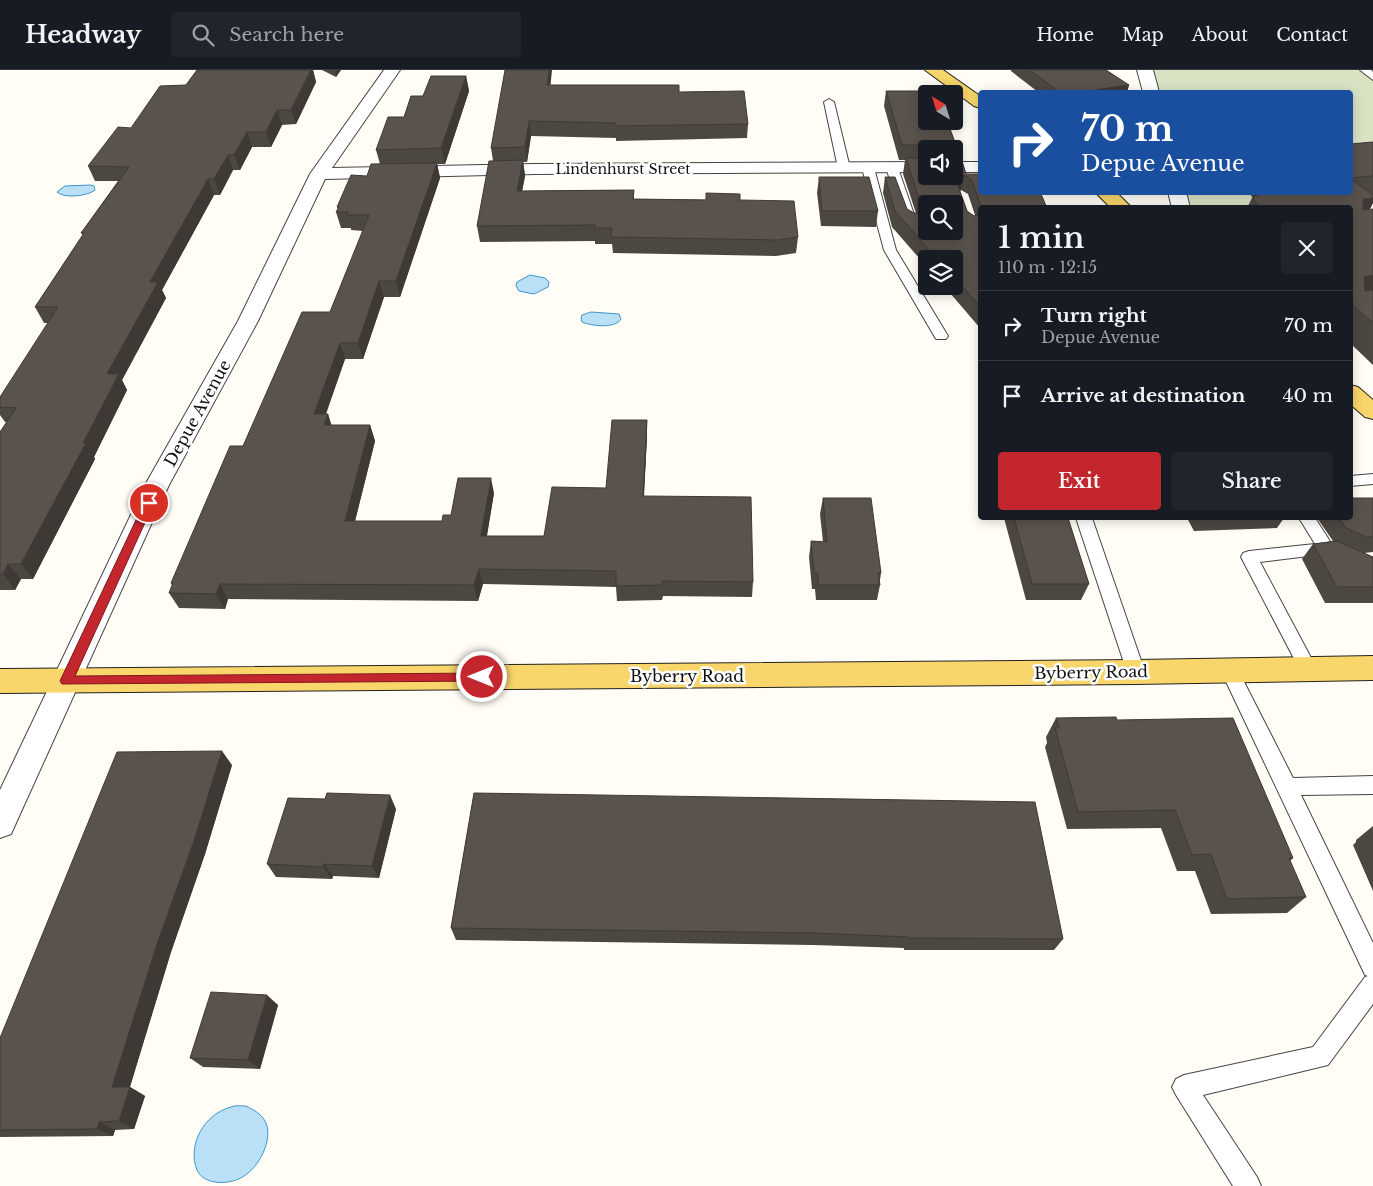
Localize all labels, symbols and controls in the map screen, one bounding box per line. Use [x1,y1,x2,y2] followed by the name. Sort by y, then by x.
[171,12,521,57] search box
[25,20,141,49] text: Headway
[189,21,217,49] icon: search
[229,23,344,46] text: Search here
[1036,24,1094,46] text: Home
[1122,24,1164,46] text: Map
[1192,24,1248,46] text: About
[1276,24,1348,46] text: Contact
[918,85,962,130] north arrow
[918,85,963,295] map controls
[1081,107,1174,150] text: 70 m
[998,110,1063,175] icon: right
[918,140,963,185] button: sound
[1081,150,1245,177] text: Depue Avenue
[555,160,691,178] street label: Lindenhurst Street
[918,195,963,240] button: search
[998,219,1084,256] text: 1 min
[1281,222,1333,274] button: close
[918,250,963,295] button: layers
[998,257,1097,277] text: 110 m · 12:15
[1041,304,1147,327] text: Turn right
[998,312,1026,340] icon: right
[1284,314,1333,337] text: 70 m
[1041,327,1160,347] text: Depue Avenue
[159,356,235,470] street label: Depue Avenue
[998,382,1026,410] icon: arrive
[1041,384,1245,407] text: Arrive at destination
[1282,384,1333,407] text: 40 m
[998,452,1161,510] button: Exit
[1171,452,1333,510] button: Share
[128,482,170,524] pin
[135,489,163,517] icon: arrive
[455,650,507,702] position arrow
[1034,661,1148,683] street label: Byberry Road
[630,666,744,686] street label: Byberry Road

